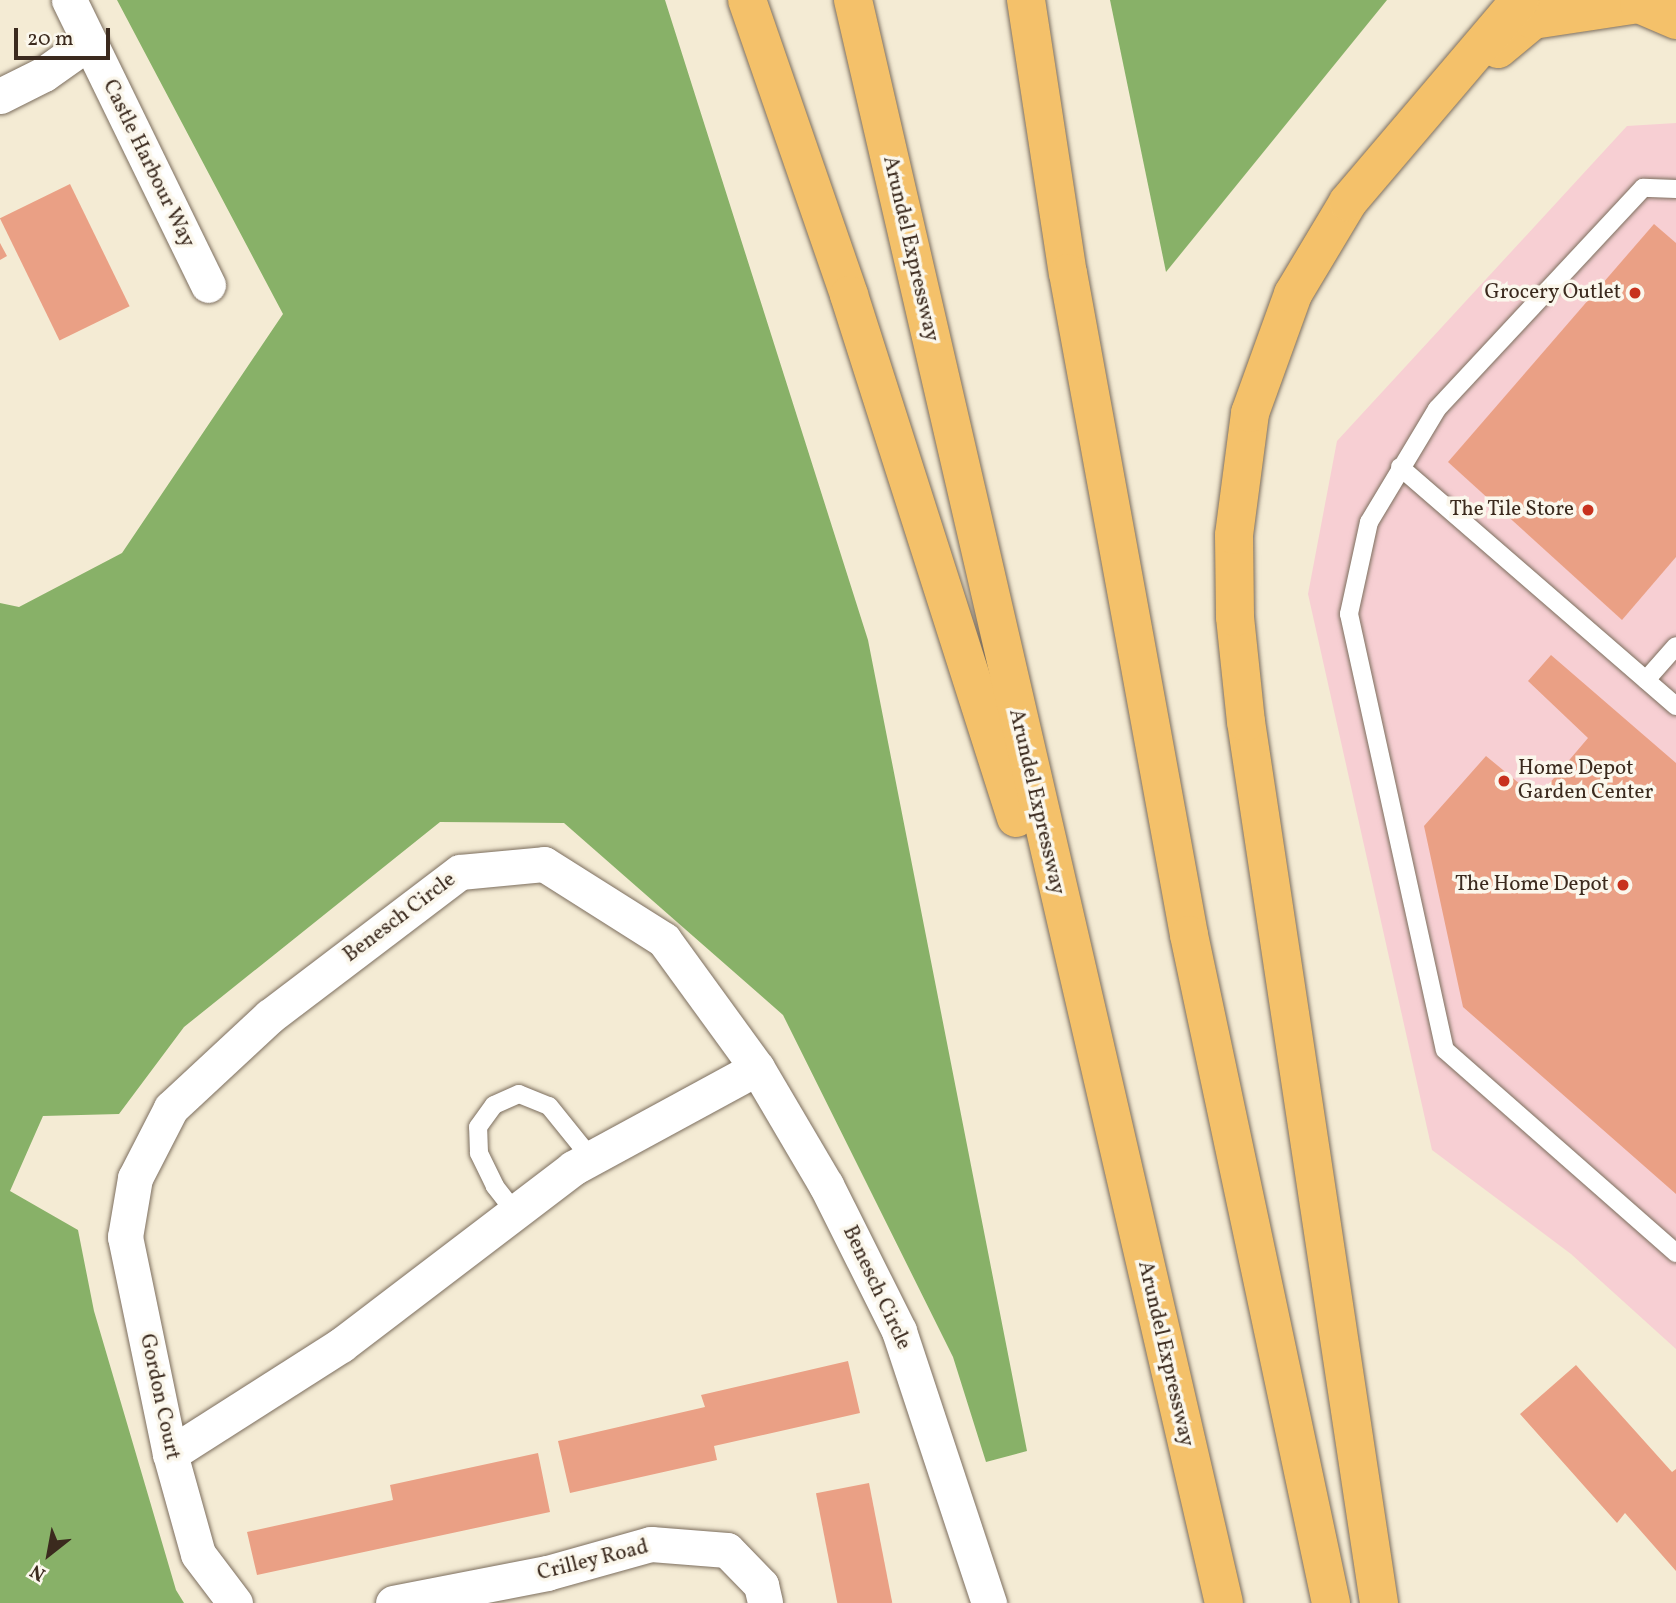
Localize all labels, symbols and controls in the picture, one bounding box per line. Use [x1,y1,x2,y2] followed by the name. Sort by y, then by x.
[18,14,114,58] scale bar
[27,25,73,54] text: 20 m
[96,76,200,252] street label: Castle Harbour Way
[876,154,944,344] street label: Arundel Expressway
[1484,280,1621,306] place label: Grocery Outlet
[1627,285,1643,301] marker: Grocery Outlet
[1449,497,1574,523] place label: The Tile Store
[1580,502,1596,518] marker: The Tile Store
[1002,707,1070,897] street label: Arundel Expressway
[1518,756,1653,806] place label: Home Depot Garden Center
[1496,773,1512,789] marker: Home Depot Garden Center
[339,868,461,968] street label: Benesch Circle
[1455,872,1609,898] place label: The Home Depot
[1615,877,1631,893] marker: The Home Depot
[836,1222,916,1354] street label: Benesch Circle
[1131,1259,1199,1449] street label: Arundel Expressway
[133,1332,185,1462] street label: Gordon Court
[14,1519,84,1589] north arrow
[535,1535,651,1587] street label: Crilley Road
[26,1557,51,1587] text: N

